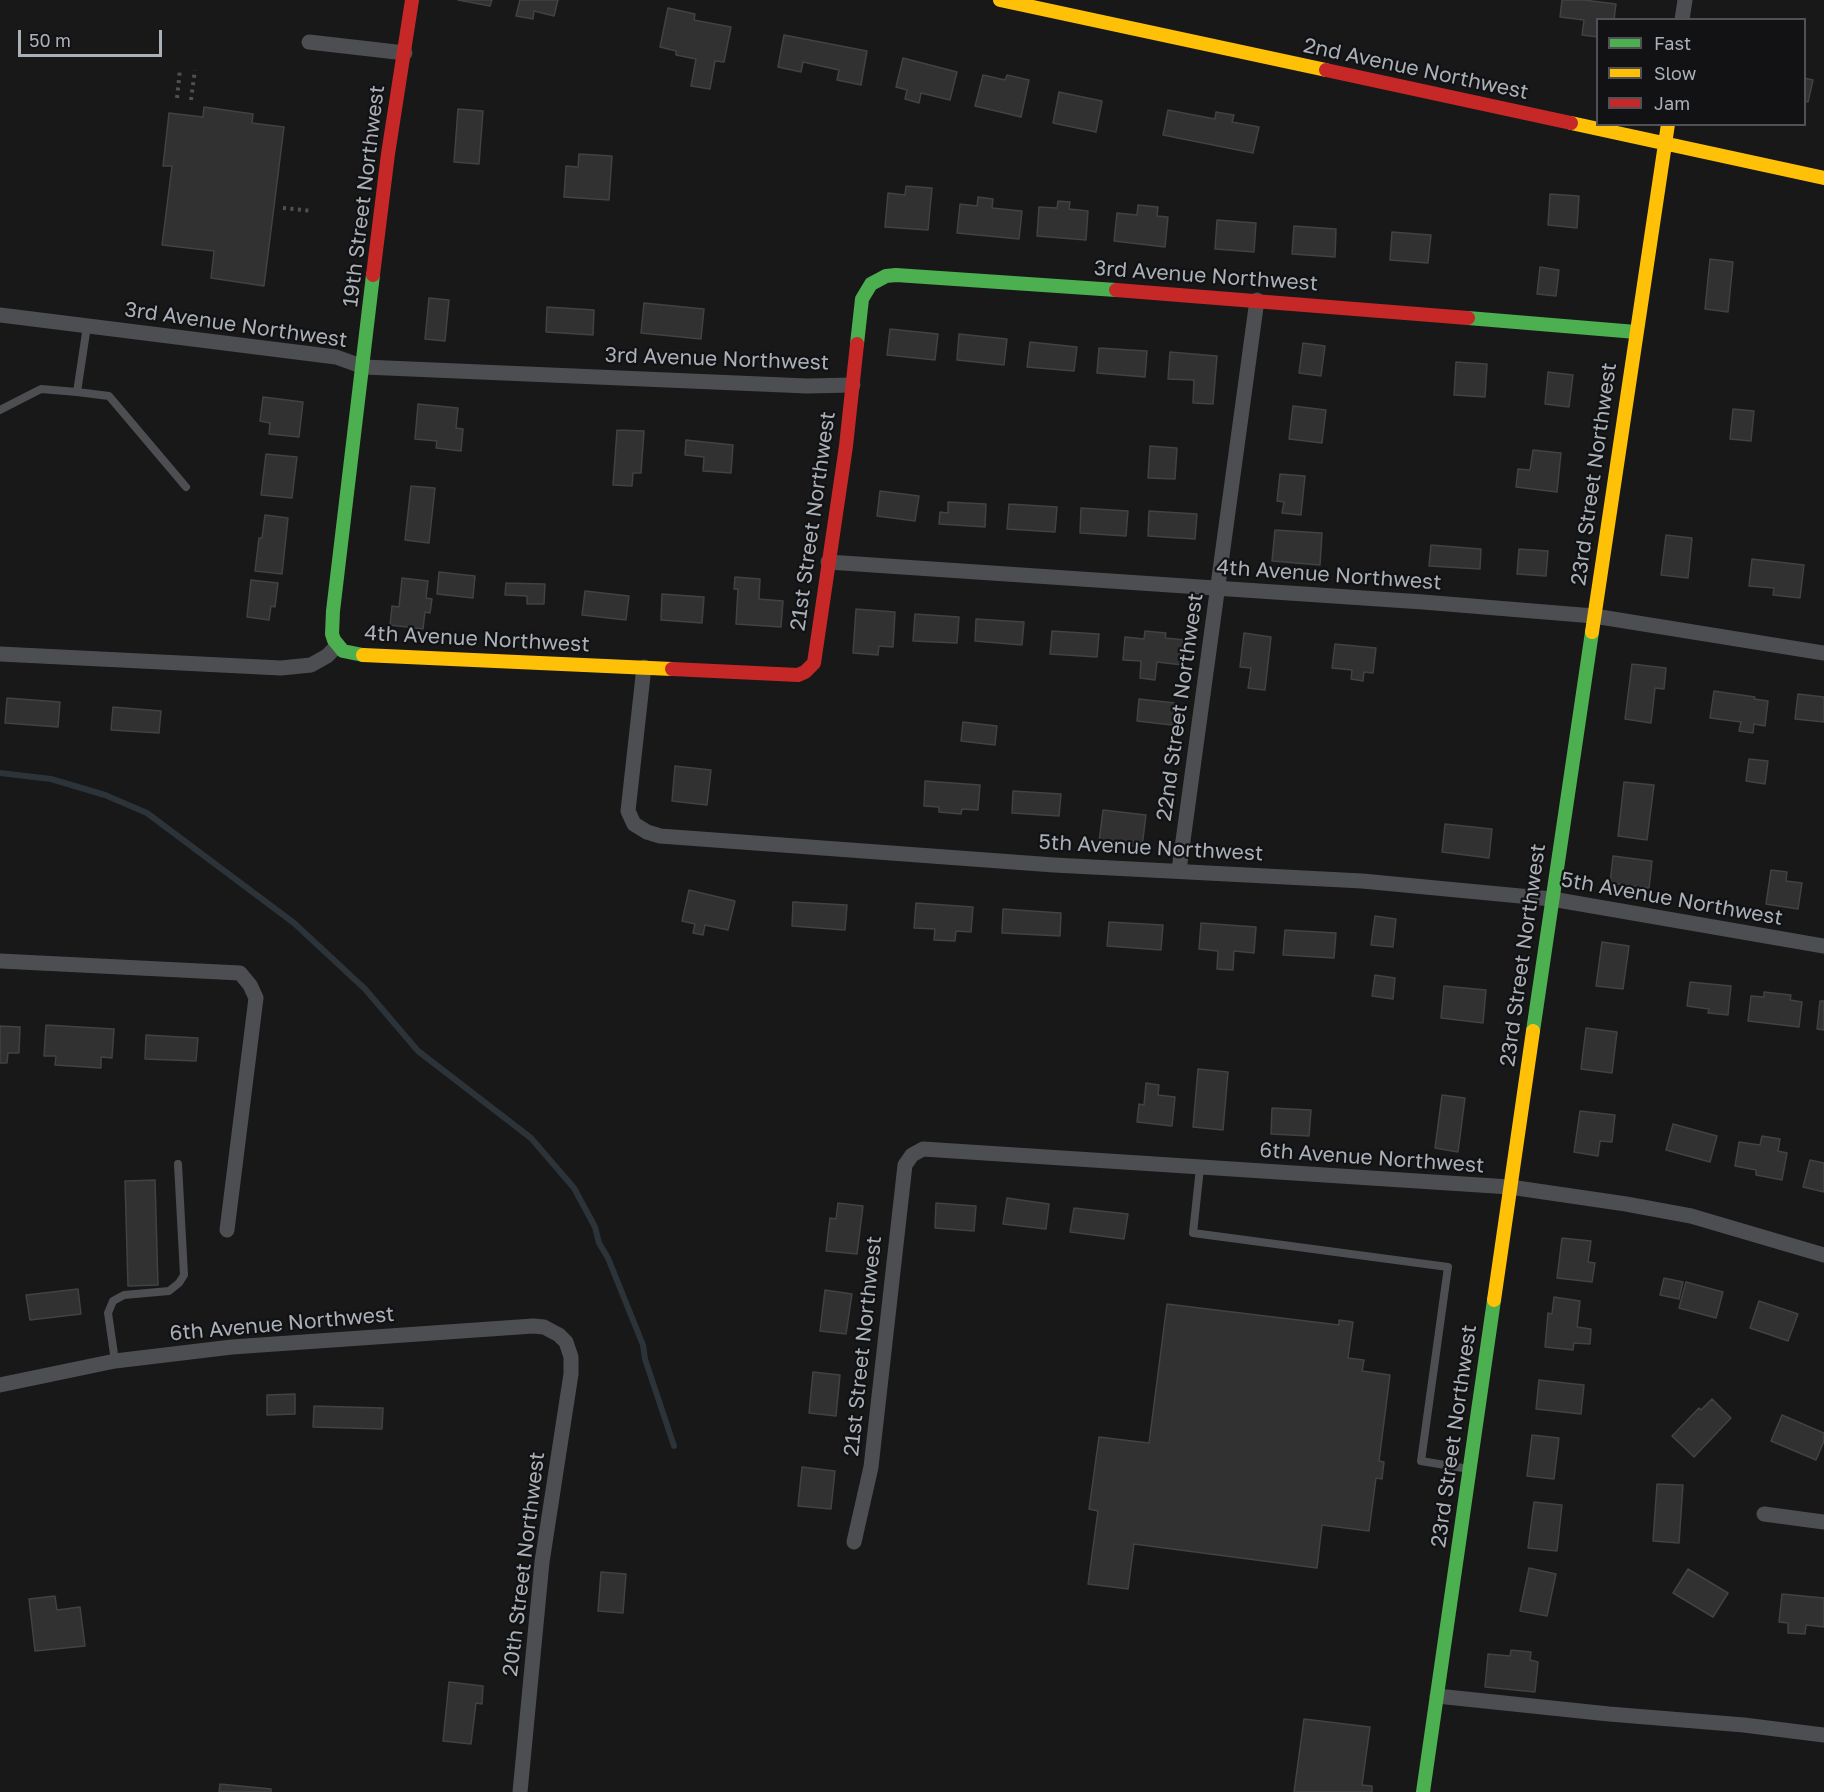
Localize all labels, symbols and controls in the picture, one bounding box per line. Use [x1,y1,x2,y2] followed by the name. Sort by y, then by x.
[21,18,165,56] scale bar
[1596,18,1806,126] legend
[29,29,71,51] text: 50 m
[1654,32,1691,54] text: Fast
[1301,33,1531,105] street label: 2nd Avenue Northwest
[1654,62,1696,84] text: Slow
[338,83,390,309] street label: 19th Street Northwest
[1654,92,1690,114] text: Jam
[1093,256,1319,296] street label: 3rd Avenue Northwest
[123,297,349,353] street label: 3rd Avenue Northwest
[604,342,830,376] street label: 3rd Avenue Northwest
[1566,361,1622,587] street label: 23rd Street Northwest
[785,410,841,632] street label: 21st Street Northwest
[1216,555,1442,595] street label: 4th Avenue Northwest
[1152,592,1208,822] street label: 22nd Street Northwest
[364,621,590,657] street label: 4th Avenue Northwest
[1038,830,1264,866] street label: 5th Avenue Northwest
[1495,842,1551,1068] street label: 23rd Street Northwest
[1559,867,1785,931] street label: 5th Avenue Northwest
[1259,1138,1485,1178] street label: 6th Avenue Northwest
[839,1235,887,1457] street label: 21st Street Northwest
[169,1302,395,1346] street label: 6th Avenue Northwest
[1426,1323,1482,1549] street label: 23rd Street Northwest
[498,1450,550,1678] street label: 20th Street Northwest

